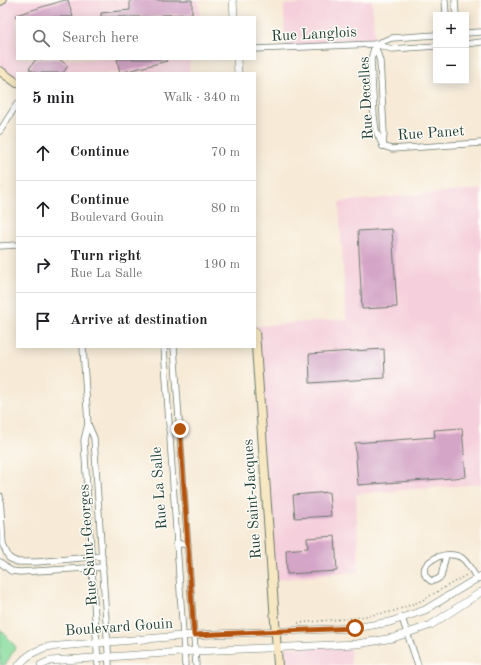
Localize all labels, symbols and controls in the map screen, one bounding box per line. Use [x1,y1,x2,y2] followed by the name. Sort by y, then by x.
[433,12,469,84] map controls
[433,12,469,48] button: +
[16,16,256,60] search box
[271,25,357,45] street label: Rue Langlois
[30,27,52,49] icon: search
[62,31,139,46] text: Search here
[433,48,469,84] button: −
[357,56,377,140] street label: Rue Decelles
[32,90,75,107] text: 5 min
[163,91,240,104] text: Walk · 340 m
[397,124,465,144] street label: Rue Panet
[32,142,54,164] icon: ahead
[70,145,129,160] text: Continue
[211,146,240,159] text: 70 m
[70,193,129,208] text: Continue
[32,198,54,220] icon: ahead
[211,202,240,215] text: 80 m
[70,211,164,224] text: Boulevard Gouin
[70,249,141,264] text: Turn right
[32,254,54,276] icon: right
[203,258,240,271] text: 190 m
[70,267,142,280] text: Rue La Salle
[32,310,54,332] icon: arrive
[70,313,208,328] text: Arrive at destination
[171,420,189,438] route end
[241,438,265,560] street label: Rue Saint-Jacques
[150,446,170,530] street label: Rue La Salle
[77,483,101,607] street label: Rue Saint-Georges
[64,617,174,639] street label: Boulevard Gouin
[346,619,364,637] route start

